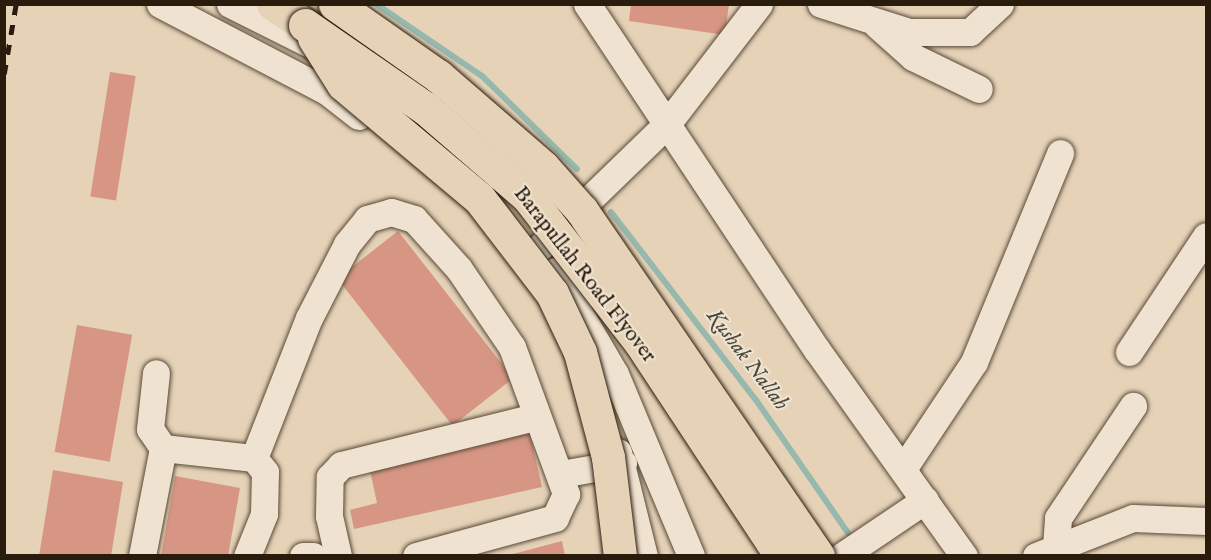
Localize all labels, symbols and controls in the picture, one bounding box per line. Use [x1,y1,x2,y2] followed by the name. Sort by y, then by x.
[507,182,661,368] street label: Barapullah Road Flyover
[700,304,794,416] water label: Kushak Nallah

